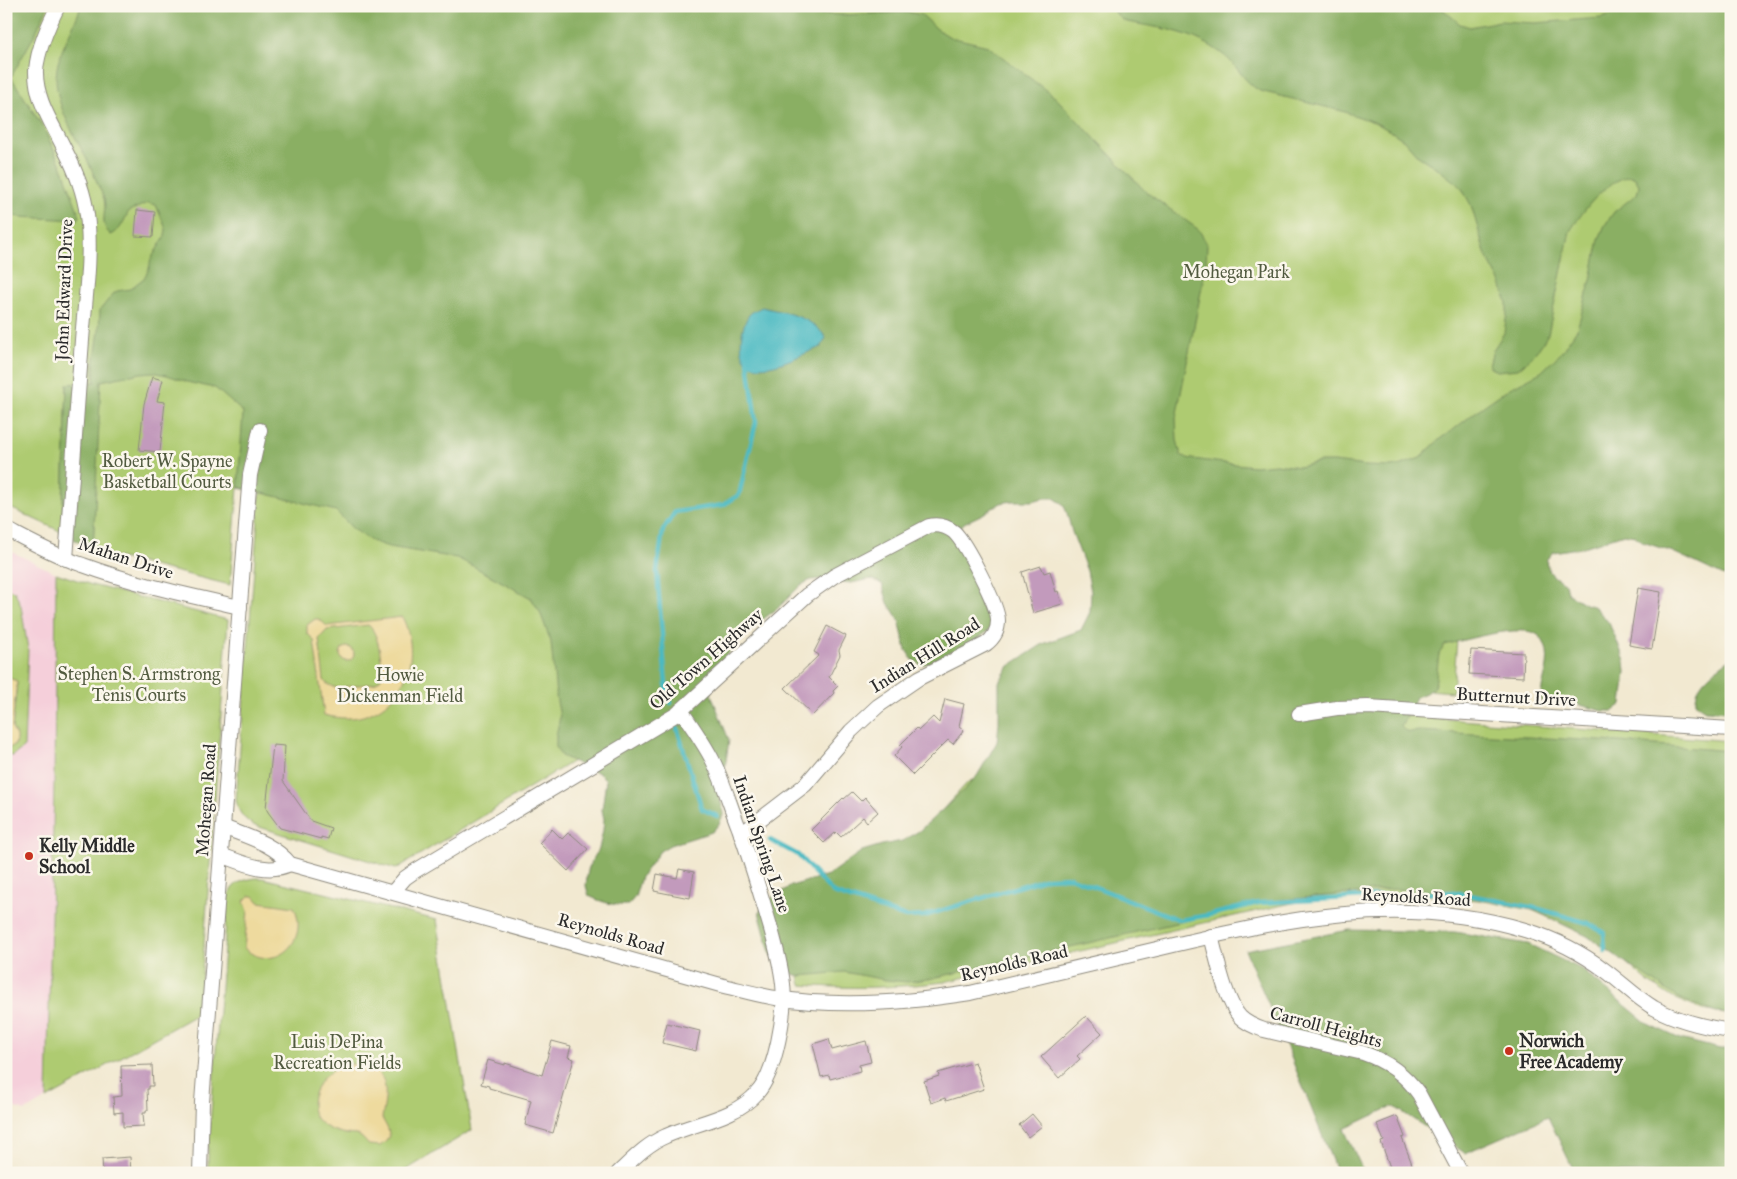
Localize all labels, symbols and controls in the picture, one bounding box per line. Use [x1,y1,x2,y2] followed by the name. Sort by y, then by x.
[50,219,78,363] street label: John Edward Drive
[1182,261,1290,284] park label: Mohegan Park
[101,450,233,493] park label: Robert W. Spayne Basketball Courts
[76,532,176,584] street label: Mahan Drive
[645,603,768,715] street label: Old Town Highway
[866,613,984,697] street label: Indian Hill Road
[58,663,221,706] park label: Stephen S. Armstrong Tenis Courts
[337,664,463,707] park label: Howie Dickenman Field
[1456,683,1576,711] street label: Butternut Drive
[191,743,222,857] street label: Mohegan Road
[727,772,796,916] street label: Indian Spring Lane
[39,835,135,878] place label: Kelly Middle School
[23,850,35,862] marker: Kelly Middle School
[1361,883,1471,911] street label: Reynolds Road
[555,908,667,960] street label: Reynolds Road
[958,940,1070,986] street label: Reynolds Road
[1267,1001,1384,1053] street label: Carroll Heights
[1519,1030,1624,1074] place label: Norwich Free Academy
[273,1031,401,1074] park label: Luis DePina Recreation Fields
[1503,1045,1515,1057] marker: Norwich Free Academy

